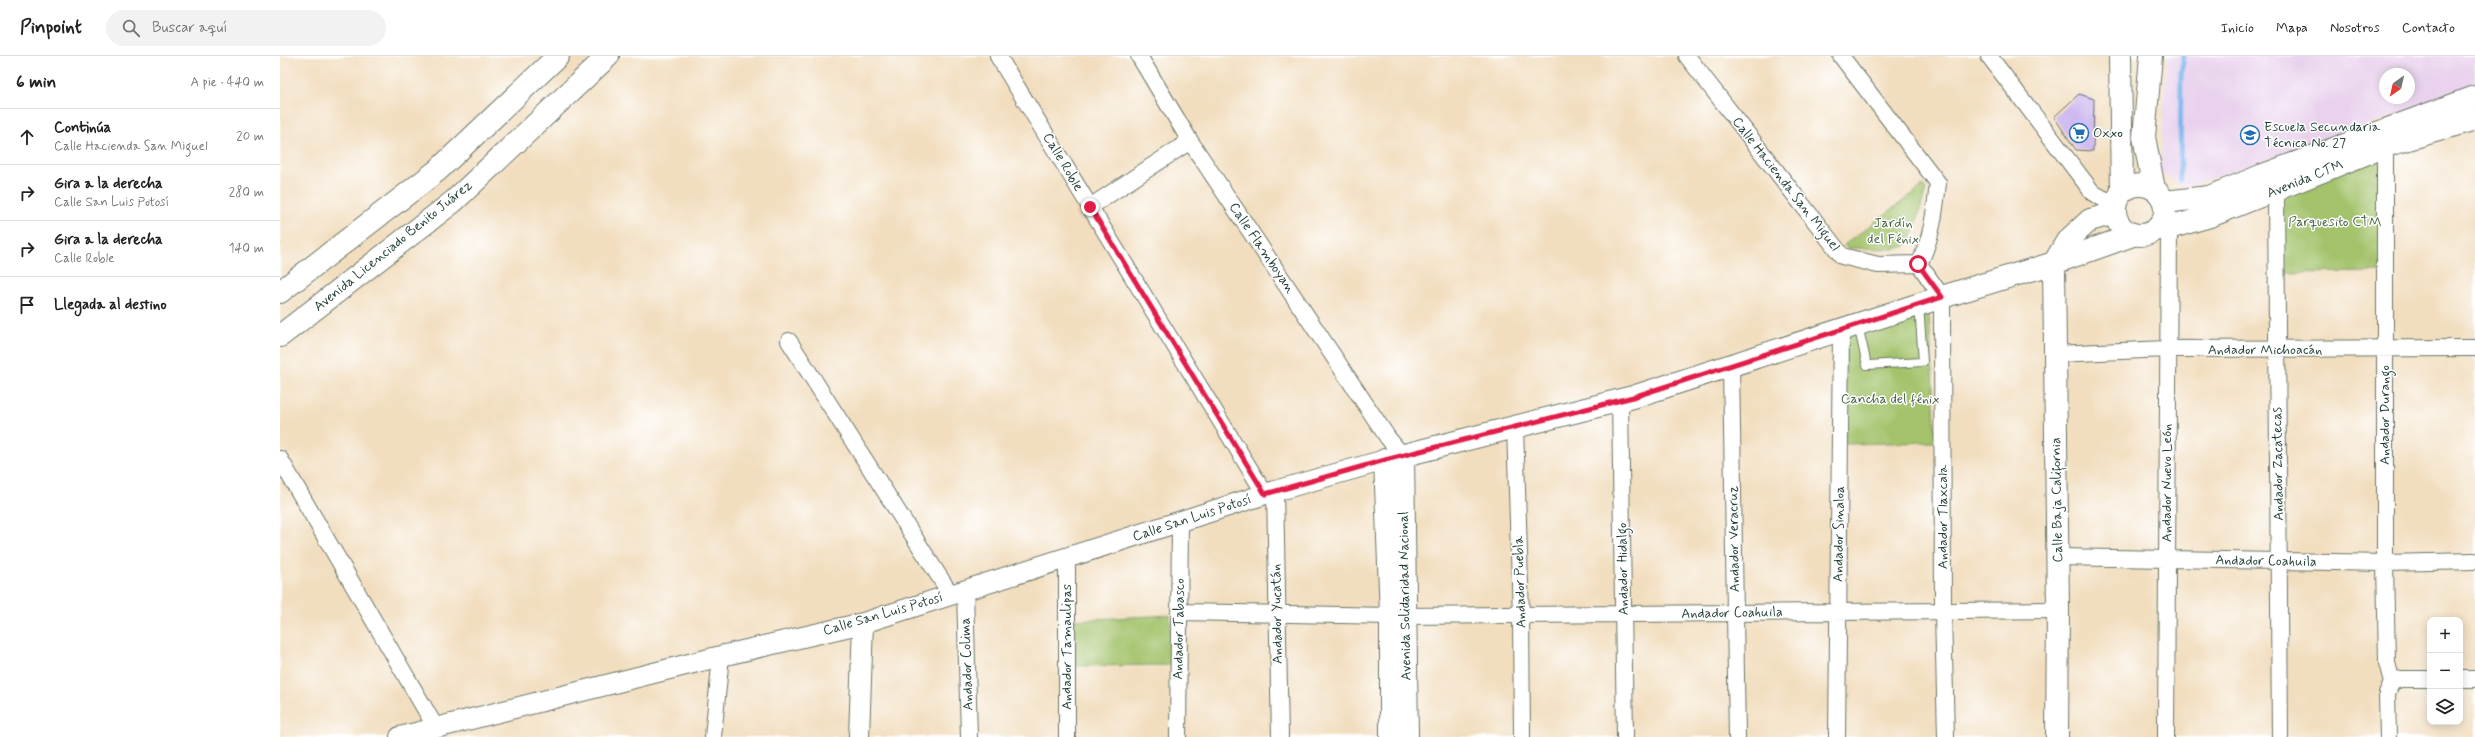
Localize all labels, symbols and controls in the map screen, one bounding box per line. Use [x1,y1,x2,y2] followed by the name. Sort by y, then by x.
[106,10,386,46] search box
[20,15,82,40] text: Pinpoint
[120,17,142,39] icon: search
[152,18,227,38] text: Buscar aquí
[2221,19,2254,37] text: Inicio
[2276,19,2308,37] text: Mapa
[2330,19,2380,37] text: Nosotros
[2402,19,2455,37] text: Contacto
[2379,68,2415,104] north arrow
[16,71,56,93] text: 6 min
[190,74,264,91] text: A pie · 440 m
[1726,113,1844,256] street label: Calle Hacienda San Miguel
[54,118,111,138] text: Continúa
[2264,118,2381,152] place label: Escuela Secundaria Técnica No. 27
[2068,122,2090,144] supermarket icon: Oxxo
[2093,124,2123,142] place label: Oxxo
[2239,124,2261,146] school or university icon: Escuela Secundaria Técnica No. 27
[16,126,38,148] icon: ahead
[236,128,264,145] text: 20 m
[1039,129,1088,195] street label: Calle Roble
[54,138,208,155] text: Calle Hacienda San Miguel
[2264,155,2346,203] street label: Avenida CTM
[54,174,163,194] text: Gira a la derecha
[310,176,476,316] street label: Avenida Licenciado Benito Juárez
[16,182,38,204] icon: right
[229,184,264,201] text: 280 m
[54,194,169,211] text: Calle San Luis Potosí
[1081,198,1099,216] route end
[1225,199,1299,297] street label: Calle Flamboyan
[2288,213,2382,231] park label: Parquesito CTM
[1867,214,1919,248] park label: Jardín del Fénix
[54,230,163,250] text: Gira a la derecha
[16,238,38,260] icon: right
[229,240,264,257] text: 140 m
[54,250,114,267] text: Calle Roble
[1909,255,1927,273] route start
[16,294,38,316] icon: arrive
[54,295,167,315] text: Llegada al destino
[2208,341,2322,359] street label: Andador Michoacán
[2376,365,2396,465] street label: Andador Durango
[1841,390,1939,408] park label: Cancha del fénix
[2268,406,2288,521] street label: Andador Zacatecas
[2158,424,2176,542] street label: Andador Nuevo León
[2047,437,2069,563] street label: Calle Baja California
[1934,464,1952,569] street label: Andador Tlaxcala
[1724,486,1744,592] street label: Andador Veracruz
[1829,486,1849,582] street label: Andador Sinaloa
[1130,490,1254,546] street label: Calle San Luis Potosí
[1395,511,1415,681] street label: Avenida Solidaridad Nacional
[1613,522,1635,616] street label: Andador Hidalgo
[1509,535,1531,629] street label: Andador Puebla
[2215,551,2317,571] street label: Andador Coahuila
[1267,564,1287,664] street label: Andador Yucatán
[1169,578,1189,680] street label: Andador Tabasco
[1058,584,1076,710] street label: Andador Tamaulipas
[821,588,945,640] street label: Calle San Luis Potosí
[1681,603,1783,623] street label: Andador Coahuila
[956,617,978,711] street label: Andador Colima
[2427,617,2463,725] map controls
[2427,617,2463,653] button: +
[2427,653,2463,689] button: −
[2427,689,2463,725] button: layers

